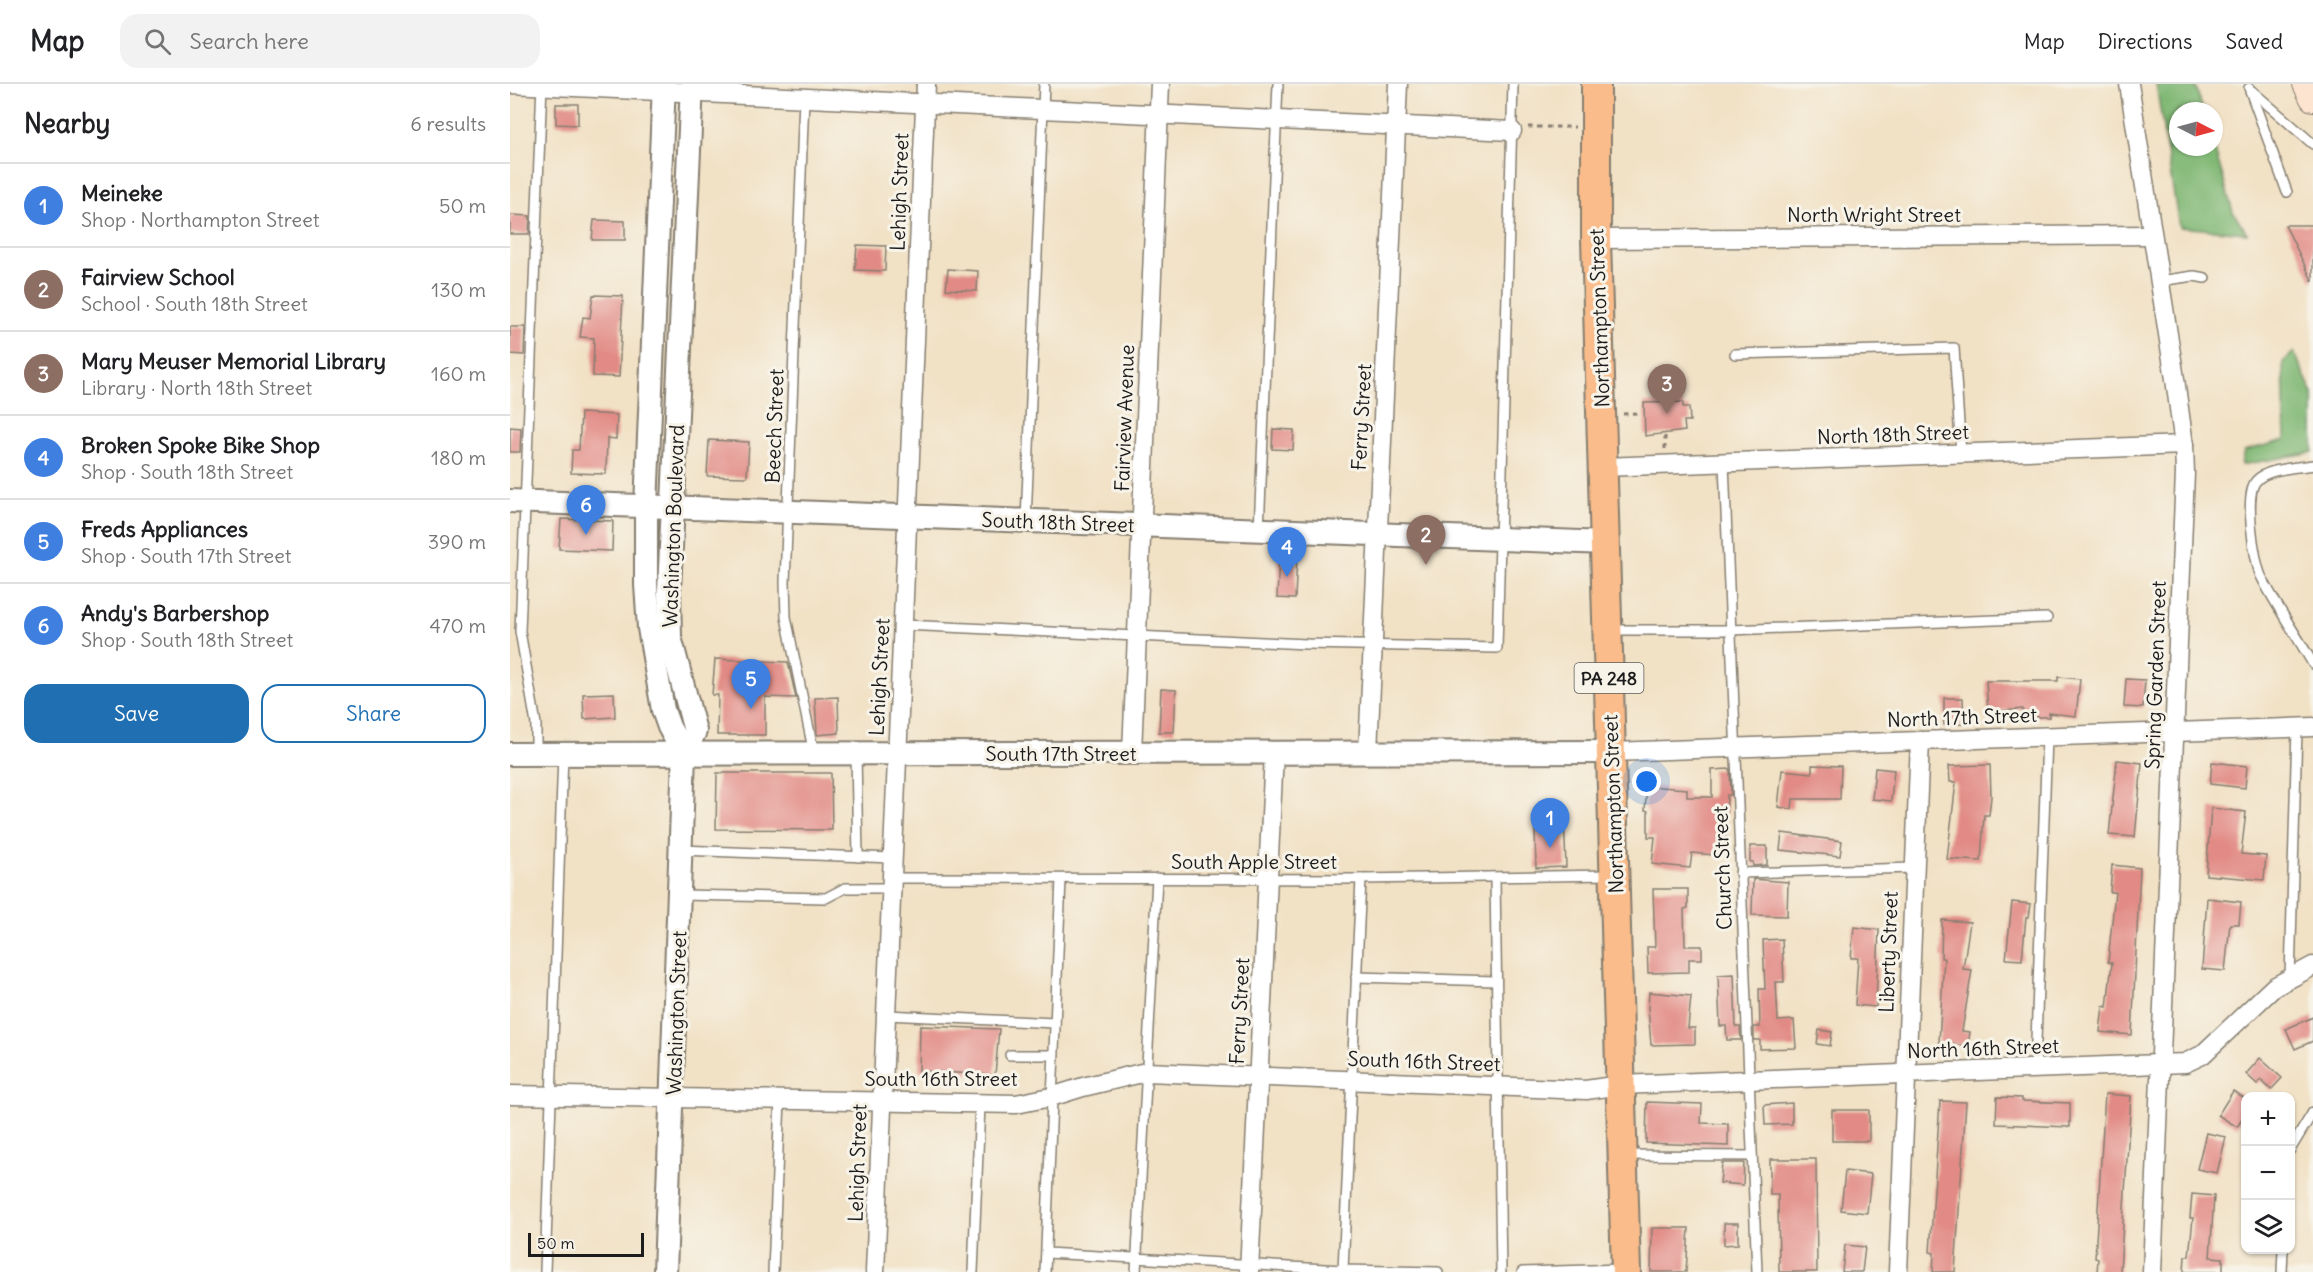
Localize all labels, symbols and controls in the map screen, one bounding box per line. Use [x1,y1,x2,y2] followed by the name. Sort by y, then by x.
[120,14,540,68] search box
[30,23,84,59] text: Map
[141,25,174,58] icon: search
[189,27,309,55] text: Search here
[2024,28,2065,55] text: Map
[2098,28,2192,55] text: Directions
[2225,28,2283,55] text: Saved
[2169,102,2223,156] north arrow
[24,107,110,140] text: Nearby
[410,111,486,136] text: 6 results
[884,132,914,251] street label: Lehigh Street
[81,179,163,207] text: Meineke
[40,193,47,218] text: 1
[439,193,486,218] text: 50 m
[1787,202,1961,227] street label: North Wright Street
[81,207,320,232] text: Shop · Northampton Street
[1583,228,1615,408] street label: Northampton Street
[81,263,235,291] text: Fairview School
[38,277,49,302] text: 2
[431,277,486,302] text: 130 m
[81,291,308,316] text: School · South 18th Street
[1109,344,1139,492] street label: Fairview Avenue
[81,347,386,375] text: Mary Meuser Memorial Library
[38,361,49,386] text: 3
[431,361,486,386] text: 160 m
[1346,363,1376,471] street label: Ferry Street
[1648,364,1686,414] pin: 3
[760,368,788,484] street label: Beech Street
[81,375,312,400] text: Library · North 18th Street
[1817,419,1970,449] street label: North 18th Street
[657,424,689,628] street label: Washington Boulevard
[81,431,320,459] text: Broken Spoke Bike Shop
[38,445,49,470] text: 4
[431,445,486,470] text: 180 m
[81,459,293,484] text: Shop · South 18th Street
[566,486,606,535] pin: 6
[981,507,1135,537] street label: South 18th Street
[81,515,248,543] text: Freds Appliances
[1406,516,1446,565] pin: 2
[1268,528,1306,577] pin: 4
[38,529,49,554] text: 5
[428,529,486,554] text: 390 m
[81,543,292,568] text: Shop · South 17th Street
[2139,580,2171,770] street label: Spring Garden Street
[81,599,269,627] text: Andy's Barbershop
[38,613,49,638] text: 6
[429,613,486,638] text: 470 m
[863,617,895,737] street label: Lehigh Street
[81,627,293,652] text: Shop · South 18th Street
[732,660,770,709] pin: 5
[1574,663,1644,693] road number: PA 248
[24,684,249,743] button: Save
[261,684,486,743] button: Share
[1886,702,2038,732] street label: North 17th Street
[1597,714,1629,894] street label: Northampton Street
[985,741,1137,766] street label: South 17th Street
[1632,767,1661,796] your location
[1530,798,1570,848] pin: 1
[1707,805,1737,930] street label: Church Street
[1171,849,1337,874] street label: South Apple Street
[1873,891,1903,1013] street label: Liberty Street
[661,930,691,1096] street label: Washington Street
[1224,957,1254,1065] street label: Ferry Street
[1907,1033,2060,1063] street label: North 16th Street
[1347,1046,1501,1076] street label: South 16th Street
[865,1066,1018,1091] street label: South 16th Street
[2241,1092,2295,1254] map controls
[2241,1092,2295,1146] button: +
[842,1103,872,1222] street label: Lehigh Street
[2241,1146,2295,1200] button: −
[2241,1200,2295,1254] button: layers
[528,1230,644,1258] scale bar
[537,1233,575,1253] text: 50 m

